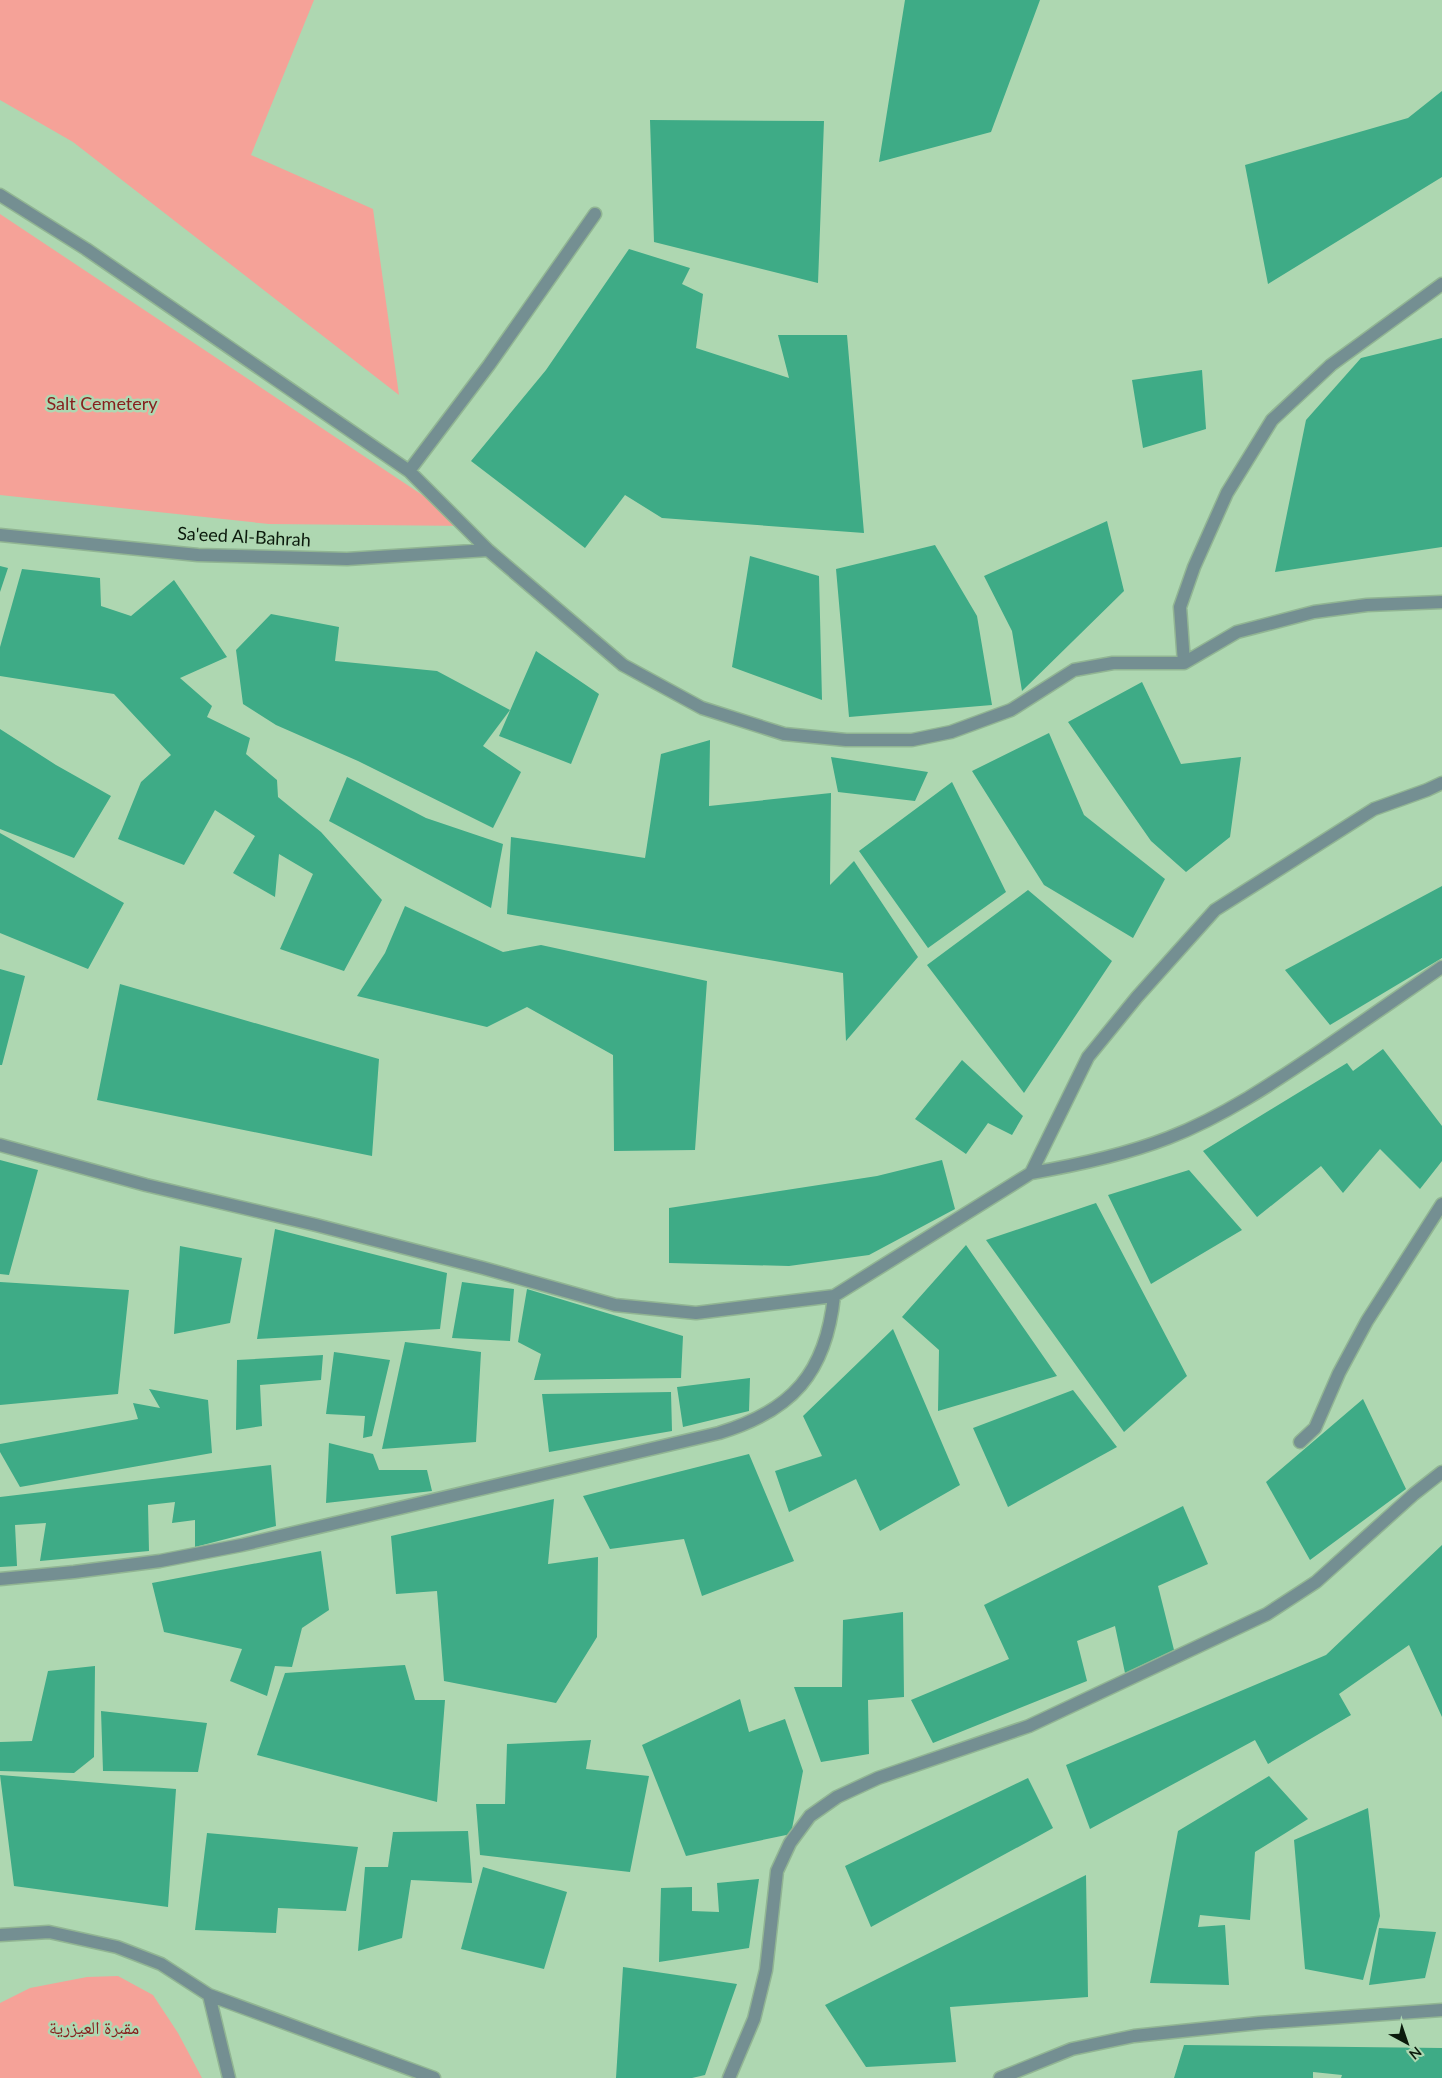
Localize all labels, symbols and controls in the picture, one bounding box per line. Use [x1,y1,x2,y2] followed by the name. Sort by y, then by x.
[46,392,158,414] park label: Salt Cemetery
[177,522,311,550] street label: Sa'eed Al-Bahrah
[49,2016,139,2039] park label: مقبرة العيزرية
[1382,2018,1432,2068] north arrow
[1406,2043,1425,2063] text: N

